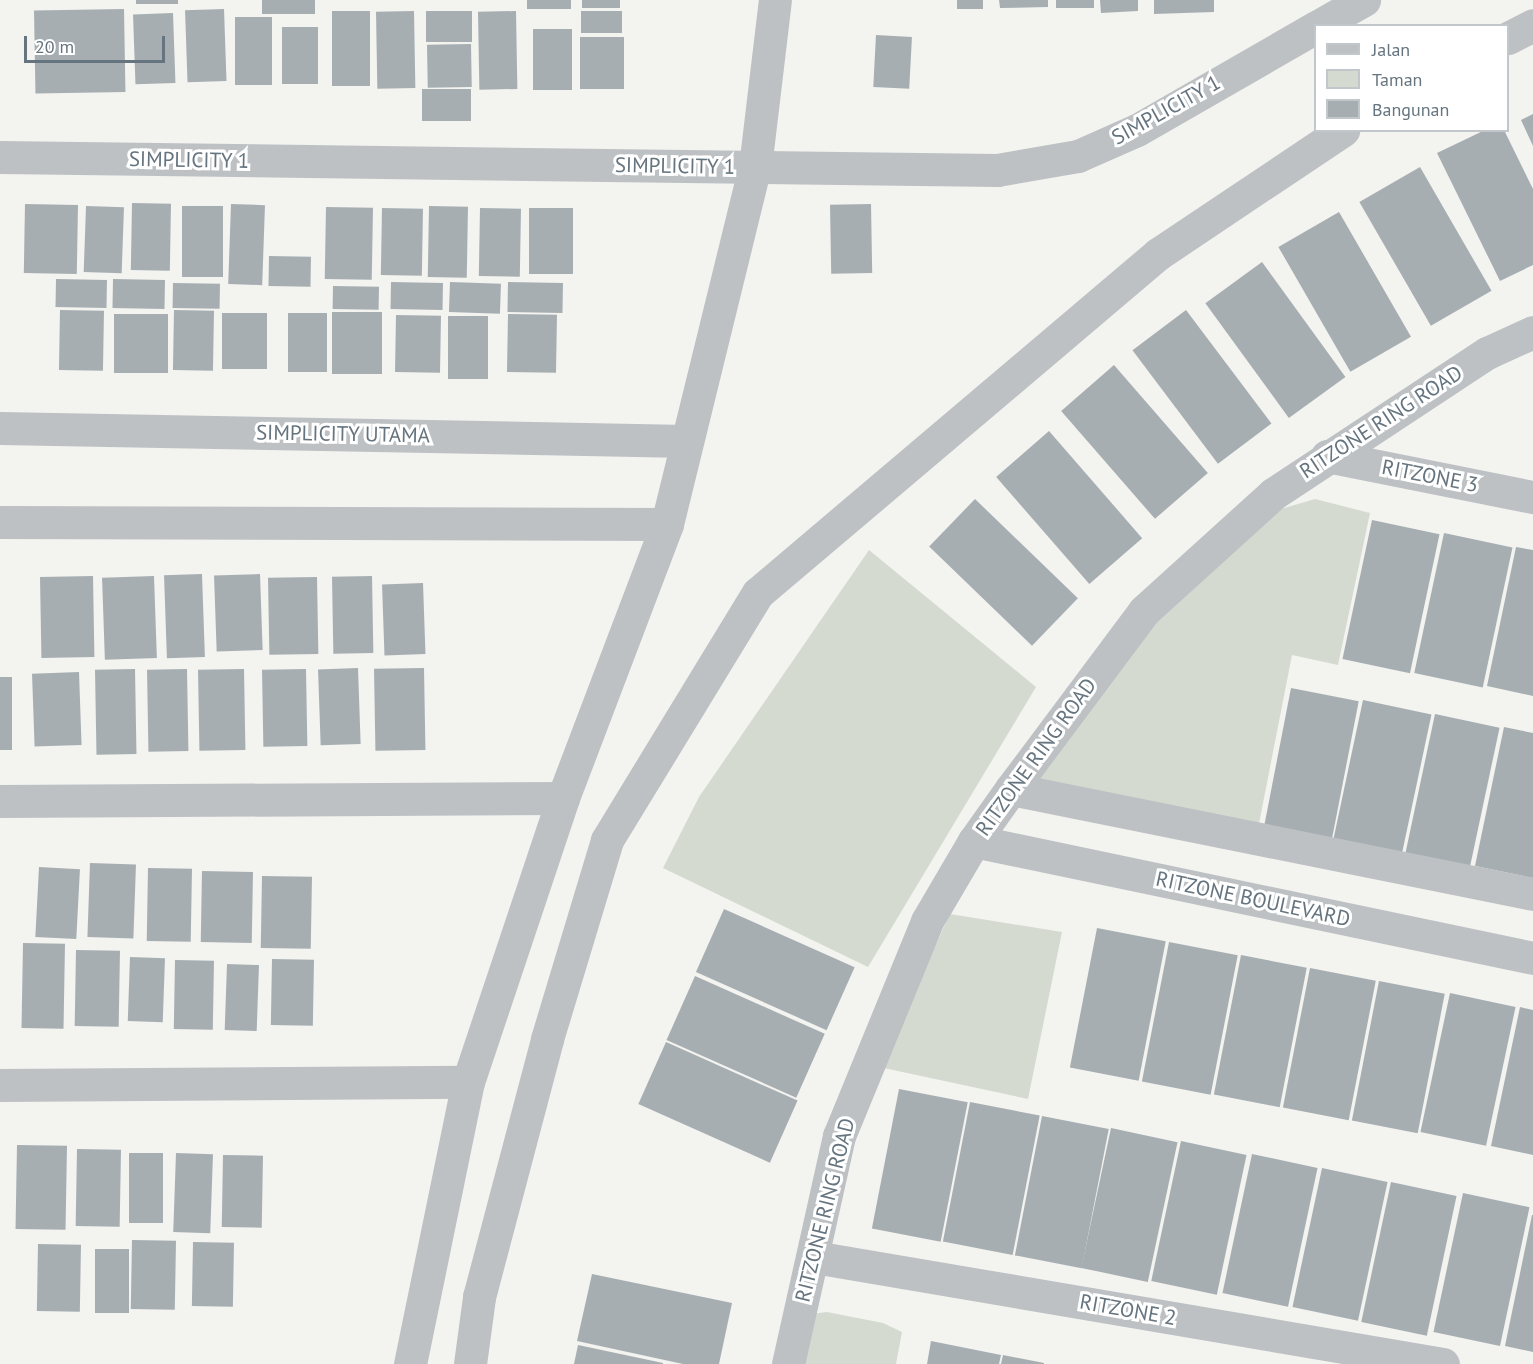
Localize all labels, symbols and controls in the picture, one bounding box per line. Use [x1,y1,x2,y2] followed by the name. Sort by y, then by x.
[27,24,168,62] scale bar
[1314,24,1509,132] legend
[35,35,74,58] text: 20 m
[1372,38,1410,61] text: Jalan
[1372,68,1422,91] text: Taman
[1107,70,1225,150] street label: SIMPLICITY 1
[1372,98,1449,121] text: Bangunan
[128,146,250,174] street label: SIMPLICITY 1
[614,152,736,180] street label: SIMPLICITY 1
[1295,360,1467,484] street label: RITZONE RING ROAD
[256,420,430,448] street label: SIMPLICITY UTAMA
[1380,454,1480,498] street label: RITZONE 3
[970,673,1102,841] street label: RITZONE RING ROAD
[1154,866,1352,932] street label: RITZONE BOULEVARD
[790,1115,860,1305] street label: RITZONE RING ROAD
[1078,1289,1178,1331] street label: RITZONE 2

